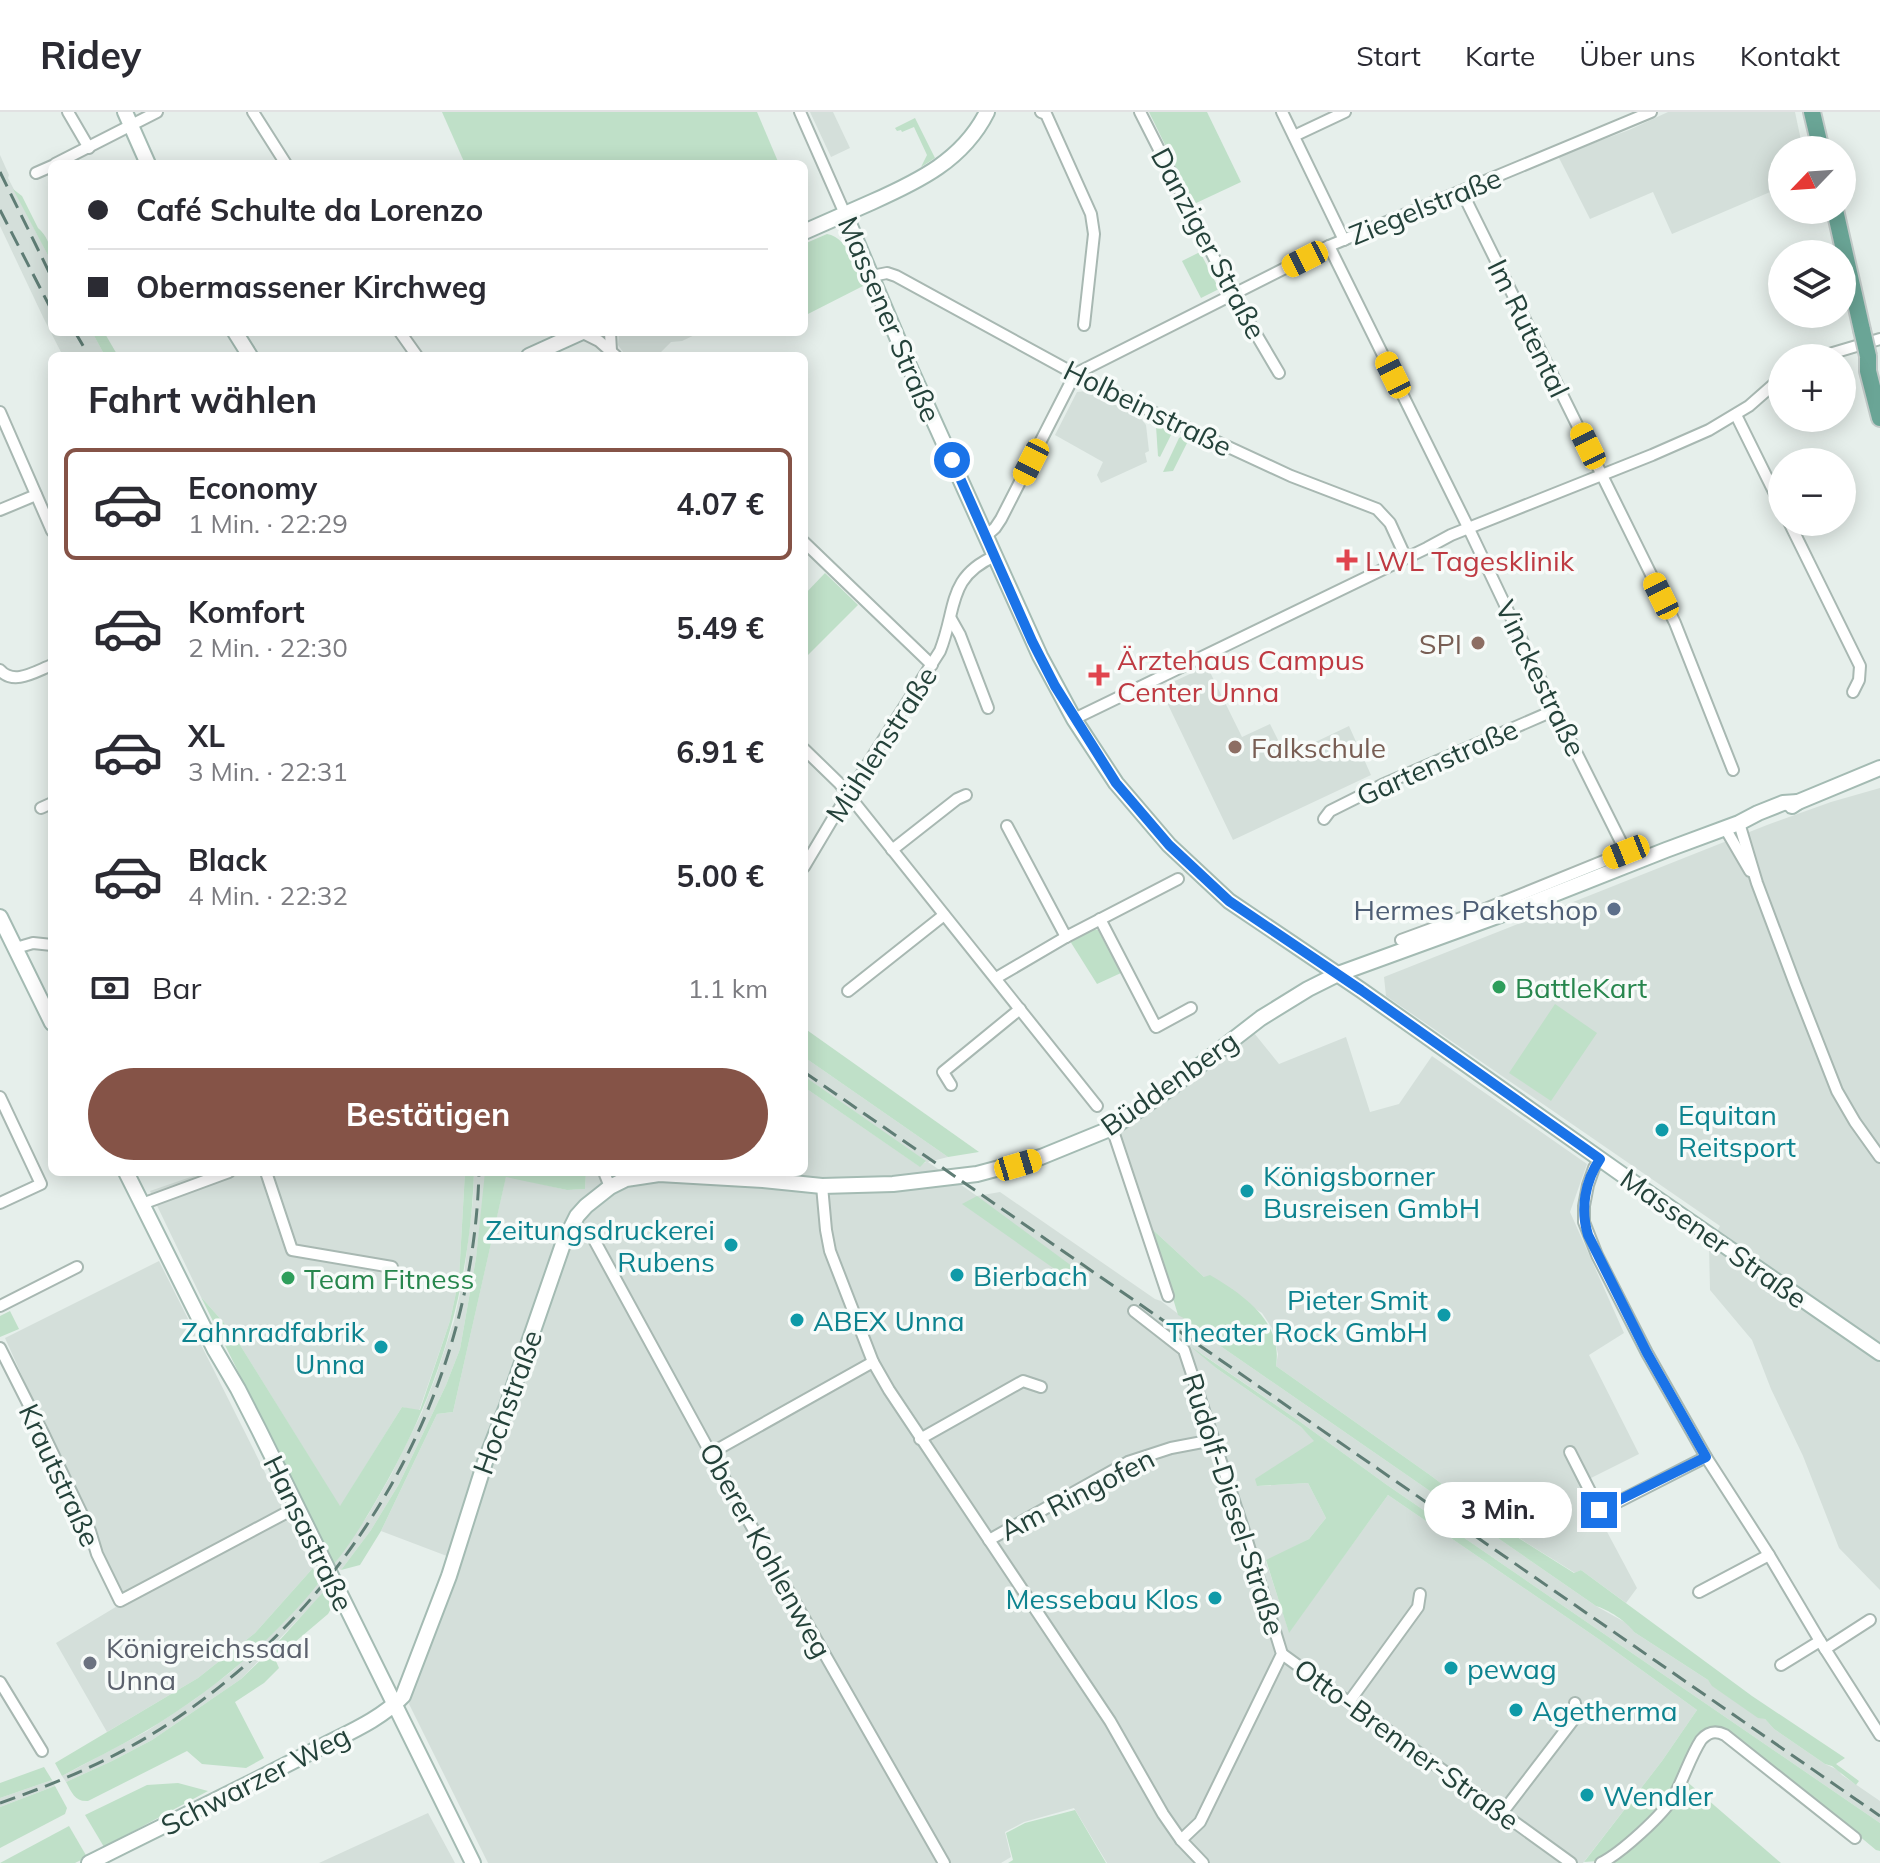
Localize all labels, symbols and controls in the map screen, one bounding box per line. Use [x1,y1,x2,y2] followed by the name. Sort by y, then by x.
[40,31,141,79] text: Ridey
[1356,38,1421,73] text: Start
[1465,38,1535,73] text: Karte
[1579,38,1696,73] text: Über uns
[1740,38,1840,73] text: Kontakt
[1768,136,1856,224] north arrow
[1768,136,1856,536] map controls
[1144,141,1274,345] street label: Danziger Straße
[1344,160,1506,252] street label: Ziegelstraße
[136,191,483,229] text: Café Schulte da Lorenzo
[831,211,949,427] street label: Massener Straße
[1278,237,1332,281] car
[1768,240,1856,328] button: layers
[1481,253,1577,403] street label: Im Rutental
[136,268,487,306] text: Obermassener Kirchweg
[1768,344,1856,432] button: +
[1372,348,1414,402] car
[1058,352,1238,464] street label: Holbeinstraße
[88,377,317,422] text: Fahrt wählen
[1567,419,1609,473] car
[1009,435,1053,489] car
[934,442,970,478] route start
[1768,448,1856,536] button: −
[92,468,164,540] icon: car
[188,469,317,507] text: Economy
[676,485,764,523] text: 4.07 €
[188,507,348,540] text: 1 Min. · 22:29
[1365,543,1575,578] place label: LWL Tagesklinik
[1336,549,1358,571] marker: LWL Tagesklinik
[1640,569,1682,623] car
[92,592,164,664] icon: car
[188,593,305,631] text: Komfort
[1488,594,1594,762] street label: Vinckestraße
[676,609,764,647] text: 5.49 €
[1419,626,1462,661] place label: SPI
[188,631,348,664] text: 2 Min. · 22:30
[1469,634,1487,652] marker: SPI
[1117,642,1365,709] place label: Ärztehaus Campus Center Unna
[818,660,944,828] street label: Mühlenstraße
[1088,664,1110,686] marker: Ärztehaus Campus Center Unna
[1351,711,1523,813] street label: Gartenstraße
[92,716,164,788] icon: car
[188,717,225,755] text: XL
[1251,730,1386,765] place label: Falkschule
[676,733,764,771] text: 6.91 €
[1226,738,1244,756] marker: Falkschule
[188,755,348,788] text: 3 Min. · 22:31
[1599,832,1653,872] car
[92,840,164,912] icon: car
[188,841,267,879] text: Black
[676,857,764,895] text: 5.00 €
[188,879,348,912] text: 4 Min. · 22:32
[1354,892,1598,927] place label: Hermes Paketshop
[1605,900,1623,918] marker: Hermes Paketshop
[88,966,132,1010] icon: cash
[152,969,201,1007] text: Bar
[1515,970,1647,1005] place label: BattleKart
[688,972,768,1005] text: 1.1 km
[1490,978,1508,996] marker: BattleKart
[1094,1023,1244,1143] street label: Büddenberg
[88,1068,768,1160] button: Bestätigen
[1678,1097,1796,1164] place label: Equitan Reitsport
[1653,1121,1671,1139] marker: Equitan Reitsport
[992,1147,1044,1183] car
[1263,1158,1480,1225] place label: Königsborner Busreisen GmbH
[1614,1161,1814,1315] street label: Massener Straße
[1238,1182,1256,1200] marker: Königsborner Busreisen GmbH
[486,1212,715,1279] place label: Zeitungsdruckerei Rubens
[722,1236,740,1254] marker: Zeitungsdruckerei Rubens
[973,1258,1088,1293] place label: Bierbach
[304,1261,474,1296] place label: Team Fitness
[948,1266,966,1284] marker: Bierbach
[279,1269,297,1287] marker: Team Fitness
[1166,1282,1428,1349] place label: Pieter Smit Theater Rock GmbH
[813,1303,965,1338] place label: ABEX Unna
[1435,1306,1453,1324] marker: Pieter Smit Theater Rock GmbH
[788,1311,806,1329] marker: ABEX Unna
[181,1314,366,1381] place label: Zahnradfabrik Unna
[465,1325,549,1479] street label: Hochstraße
[372,1338,390,1356] marker: Zahnradfabrik Unna
[1175,1369,1293,1639] street label: Rudolf-Diesel-Straße
[12,1398,108,1552] street label: Krautstraße
[692,1436,840,1664] street label: Oberer Kohlenweg
[994,1440,1160,1548] street label: Am Ringofen
[256,1450,362,1616] street label: Hansastraße
[1423,1482,1571,1538] callout: 3 Min.
[1581,1492,1617,1528] route end
[1461,1493,1535,1526] text: 3 Min.
[1005,1581,1199,1616] place label: Messebau Klos
[1206,1589,1224,1607] marker: Messebau Klos
[106,1630,310,1697] place label: Königreichssaal Unna
[1288,1651,1526,1837] street label: Otto-Brenner-Straße
[1467,1651,1557,1686] place label: pewag
[81,1654,99,1672] marker: Königreichssaal Unna
[1442,1659,1460,1677] marker: pewag
[1532,1693,1678,1728] place label: Agetherma
[1507,1701,1525,1719] marker: Agetherma
[155,1717,355,1843] street label: Schwarzer Weg
[1603,1778,1714,1813] place label: Wendler
[1578,1786,1596,1804] marker: Wendler

